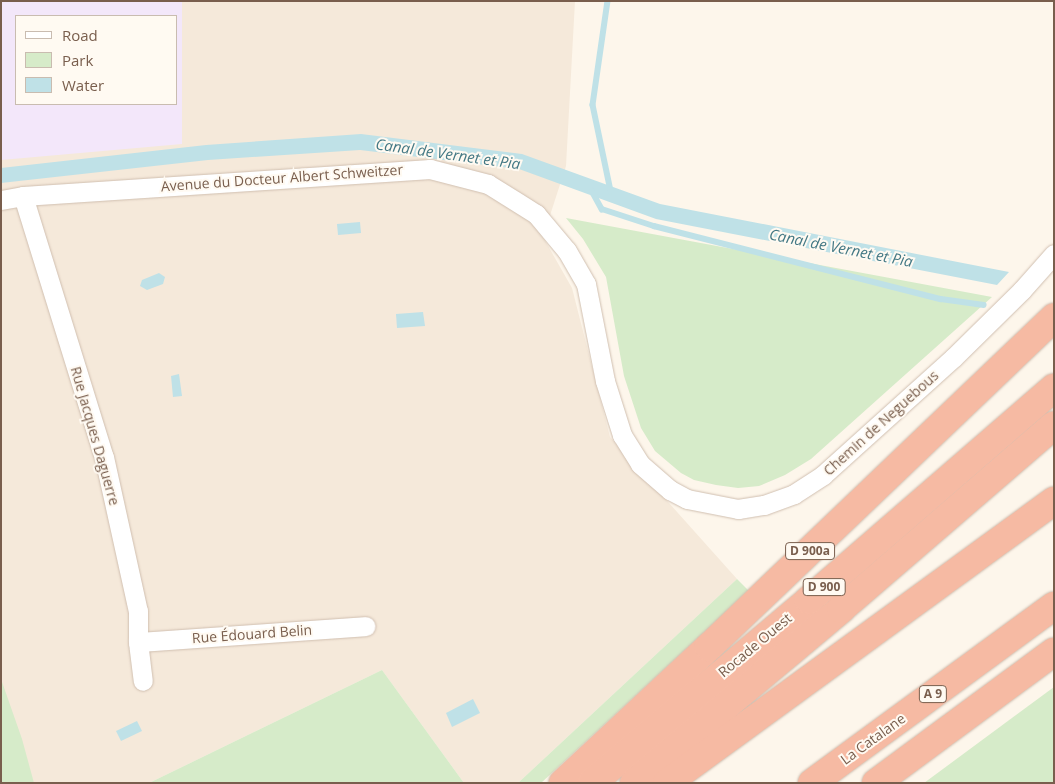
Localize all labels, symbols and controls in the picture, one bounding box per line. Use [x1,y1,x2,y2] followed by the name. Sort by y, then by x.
[15,15,178,105] legend
[62,25,98,45] text: Road
[62,50,93,70] text: Park
[62,75,104,95] text: Water
[375,135,521,173] water label: Canal de Vernet et Pia
[160,161,404,195] street label: Avenue du Docteur Albert Schweitzer
[768,225,914,271] water label: Canal de Vernet et Pia
[67,365,123,507] street label: Rue Jacques Daguerre
[820,367,942,479] street label: Chemin de Neguebous
[785,542,835,560] road number: D 900a
[802,578,846,596] road number: D 900
[715,609,795,681] street label: Rocade Ouest
[191,621,313,647] street label: Rue Édouard Belin
[918,684,948,704] road number: A 9
[837,710,909,768] street label: La Catalane

